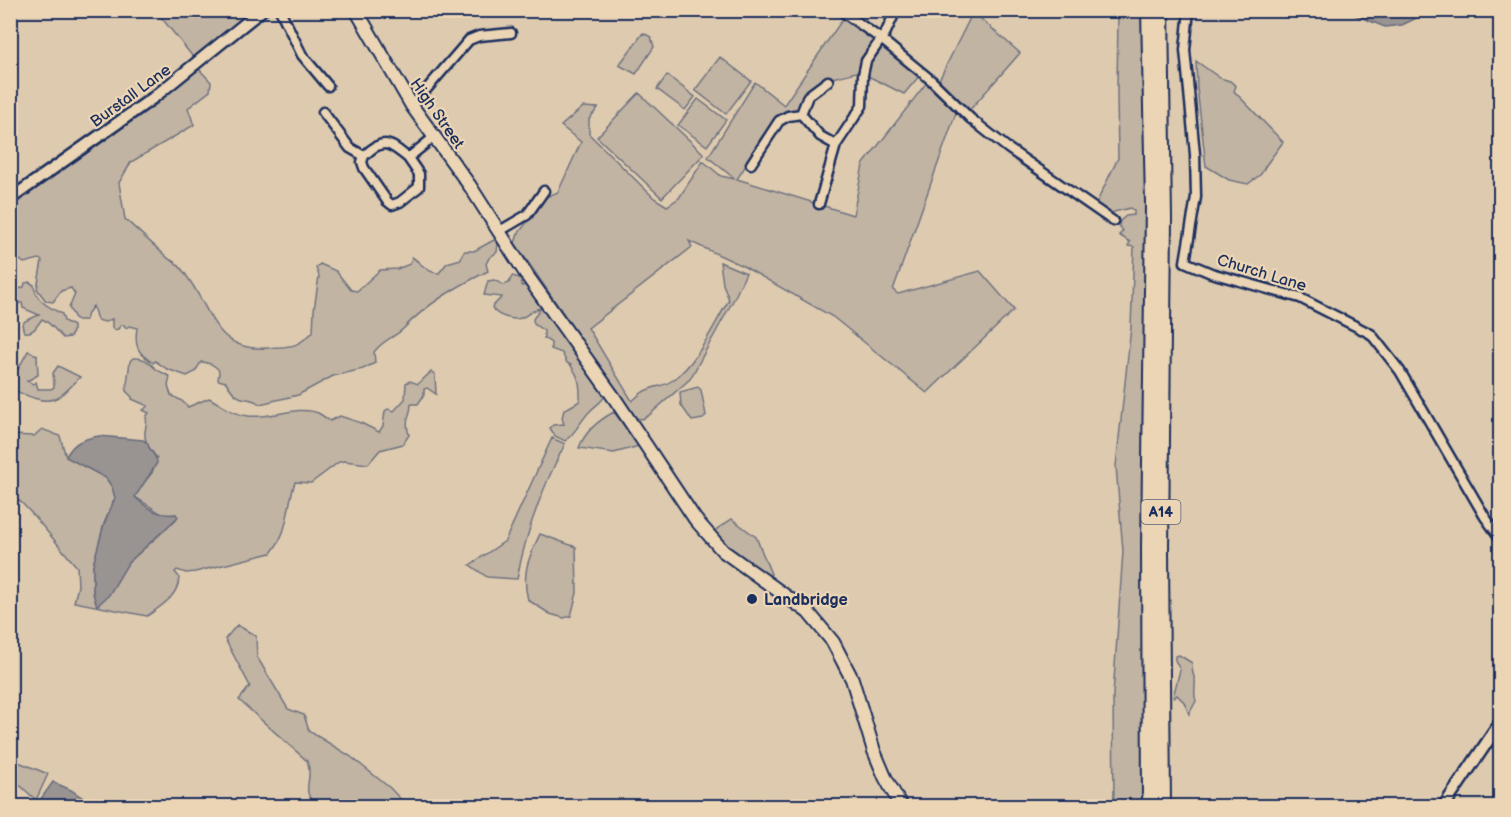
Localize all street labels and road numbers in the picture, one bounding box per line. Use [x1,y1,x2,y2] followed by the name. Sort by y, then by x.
[87,60,175,132] street label: Burstall Lane
[406,75,468,153] street label: High Street
[1215,251,1309,296] street label: Church Lane
[1142,500,1180,524] road number: A14

